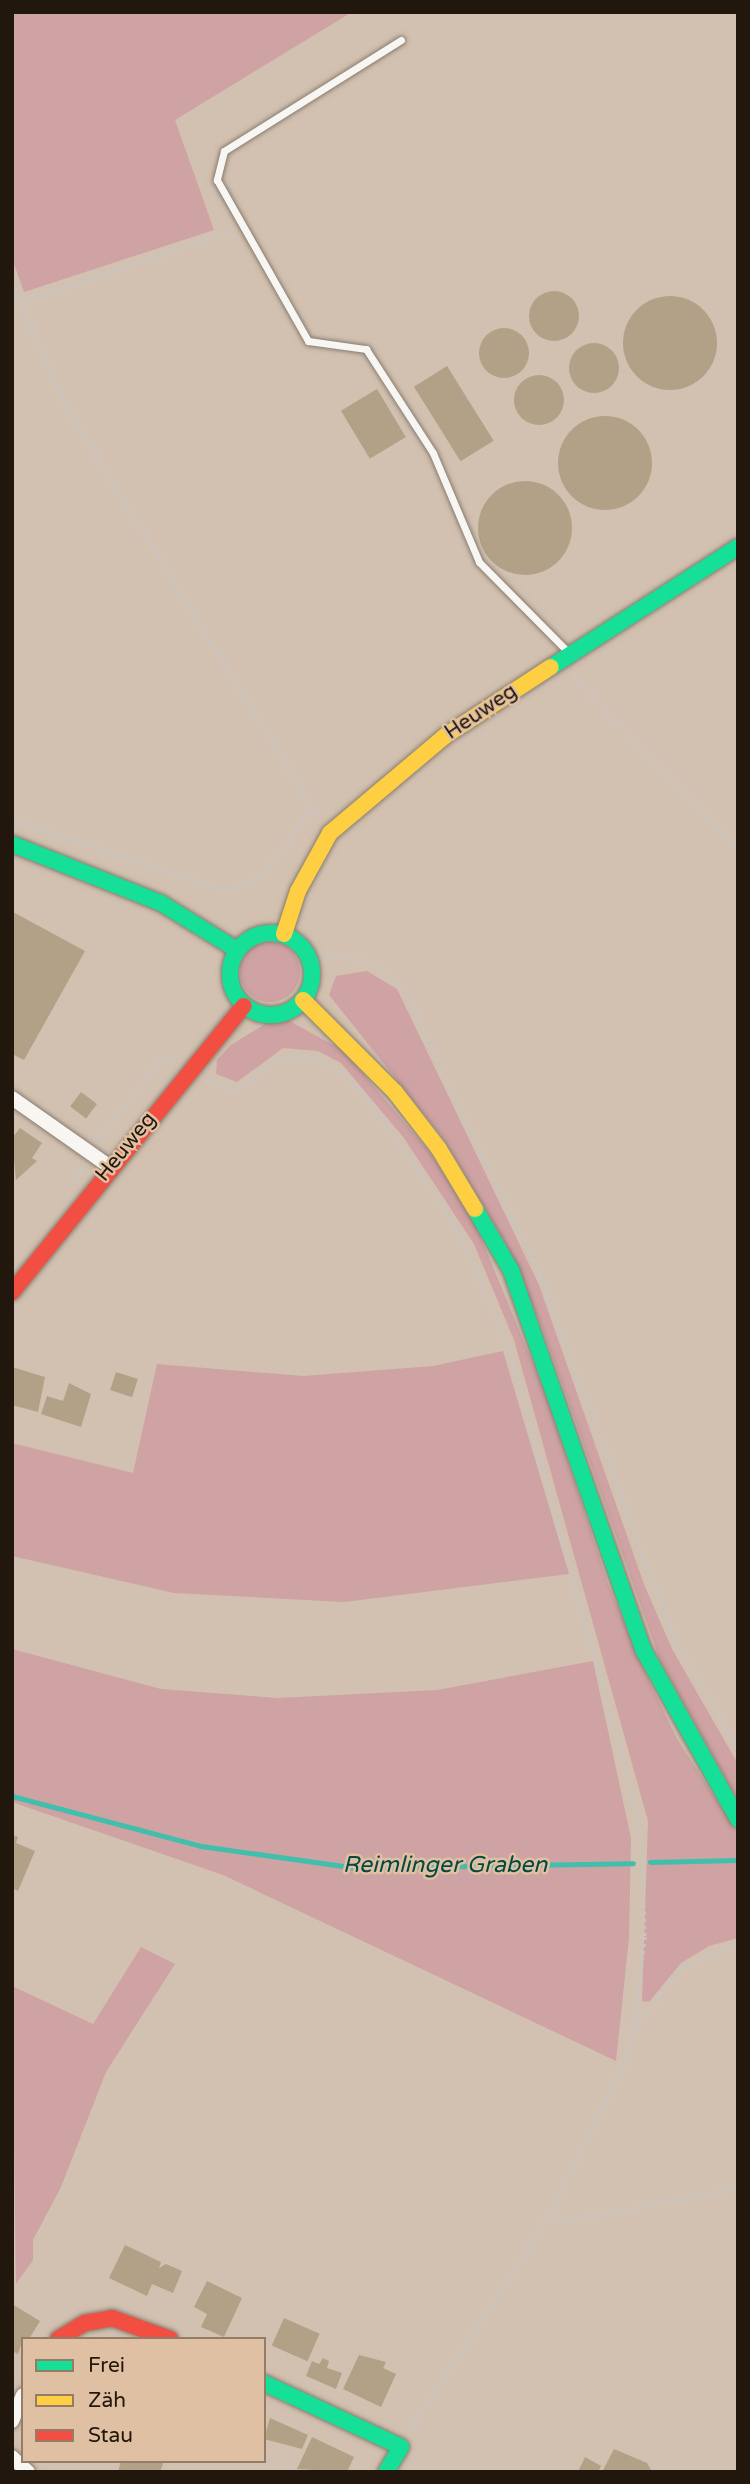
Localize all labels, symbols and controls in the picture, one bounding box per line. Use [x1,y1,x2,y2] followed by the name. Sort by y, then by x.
[440,679,522,745] street label: Heuweg
[90,1107,162,1187] street label: Heuweg
[343,1851,547,1879] water label: Reimlinger Graben
[21,2337,266,2463] legend
[88,2353,125,2378] text: Frei
[88,2388,126,2413] text: Zäh
[88,2423,133,2448] text: Stau

